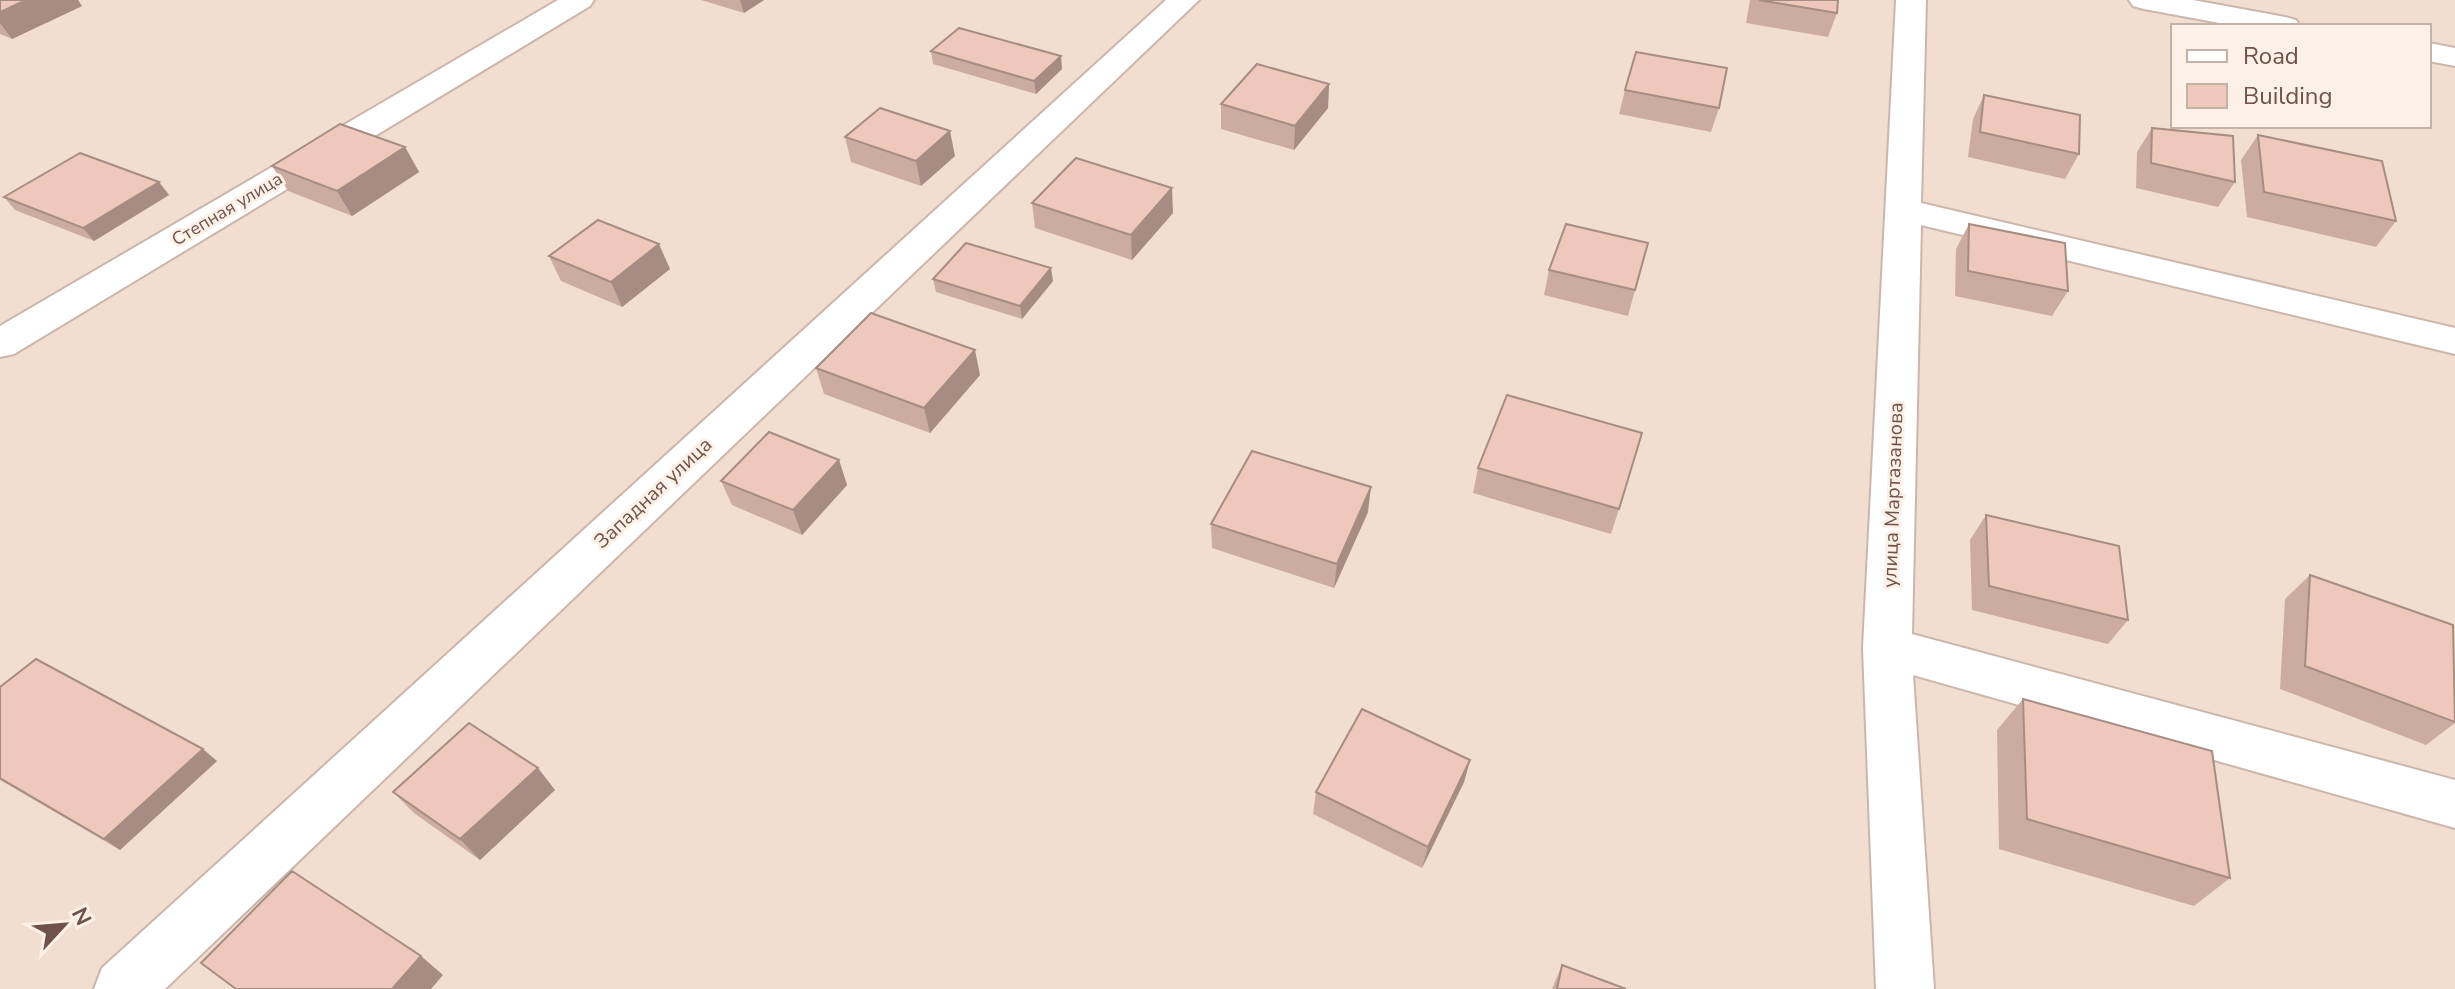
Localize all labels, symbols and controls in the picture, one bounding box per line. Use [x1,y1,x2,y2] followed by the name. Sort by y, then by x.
[2171,24,2431,128] legend
[2243,40,2299,72] text: Road
[2243,80,2333,112] text: Building
[167,166,287,252] street label: Степная улица
[1876,402,1910,588] street label: улица Мартазанова
[588,431,718,555] street label: Западная улица
[24,885,104,965] north arrow
[64,903,98,931] text: N

